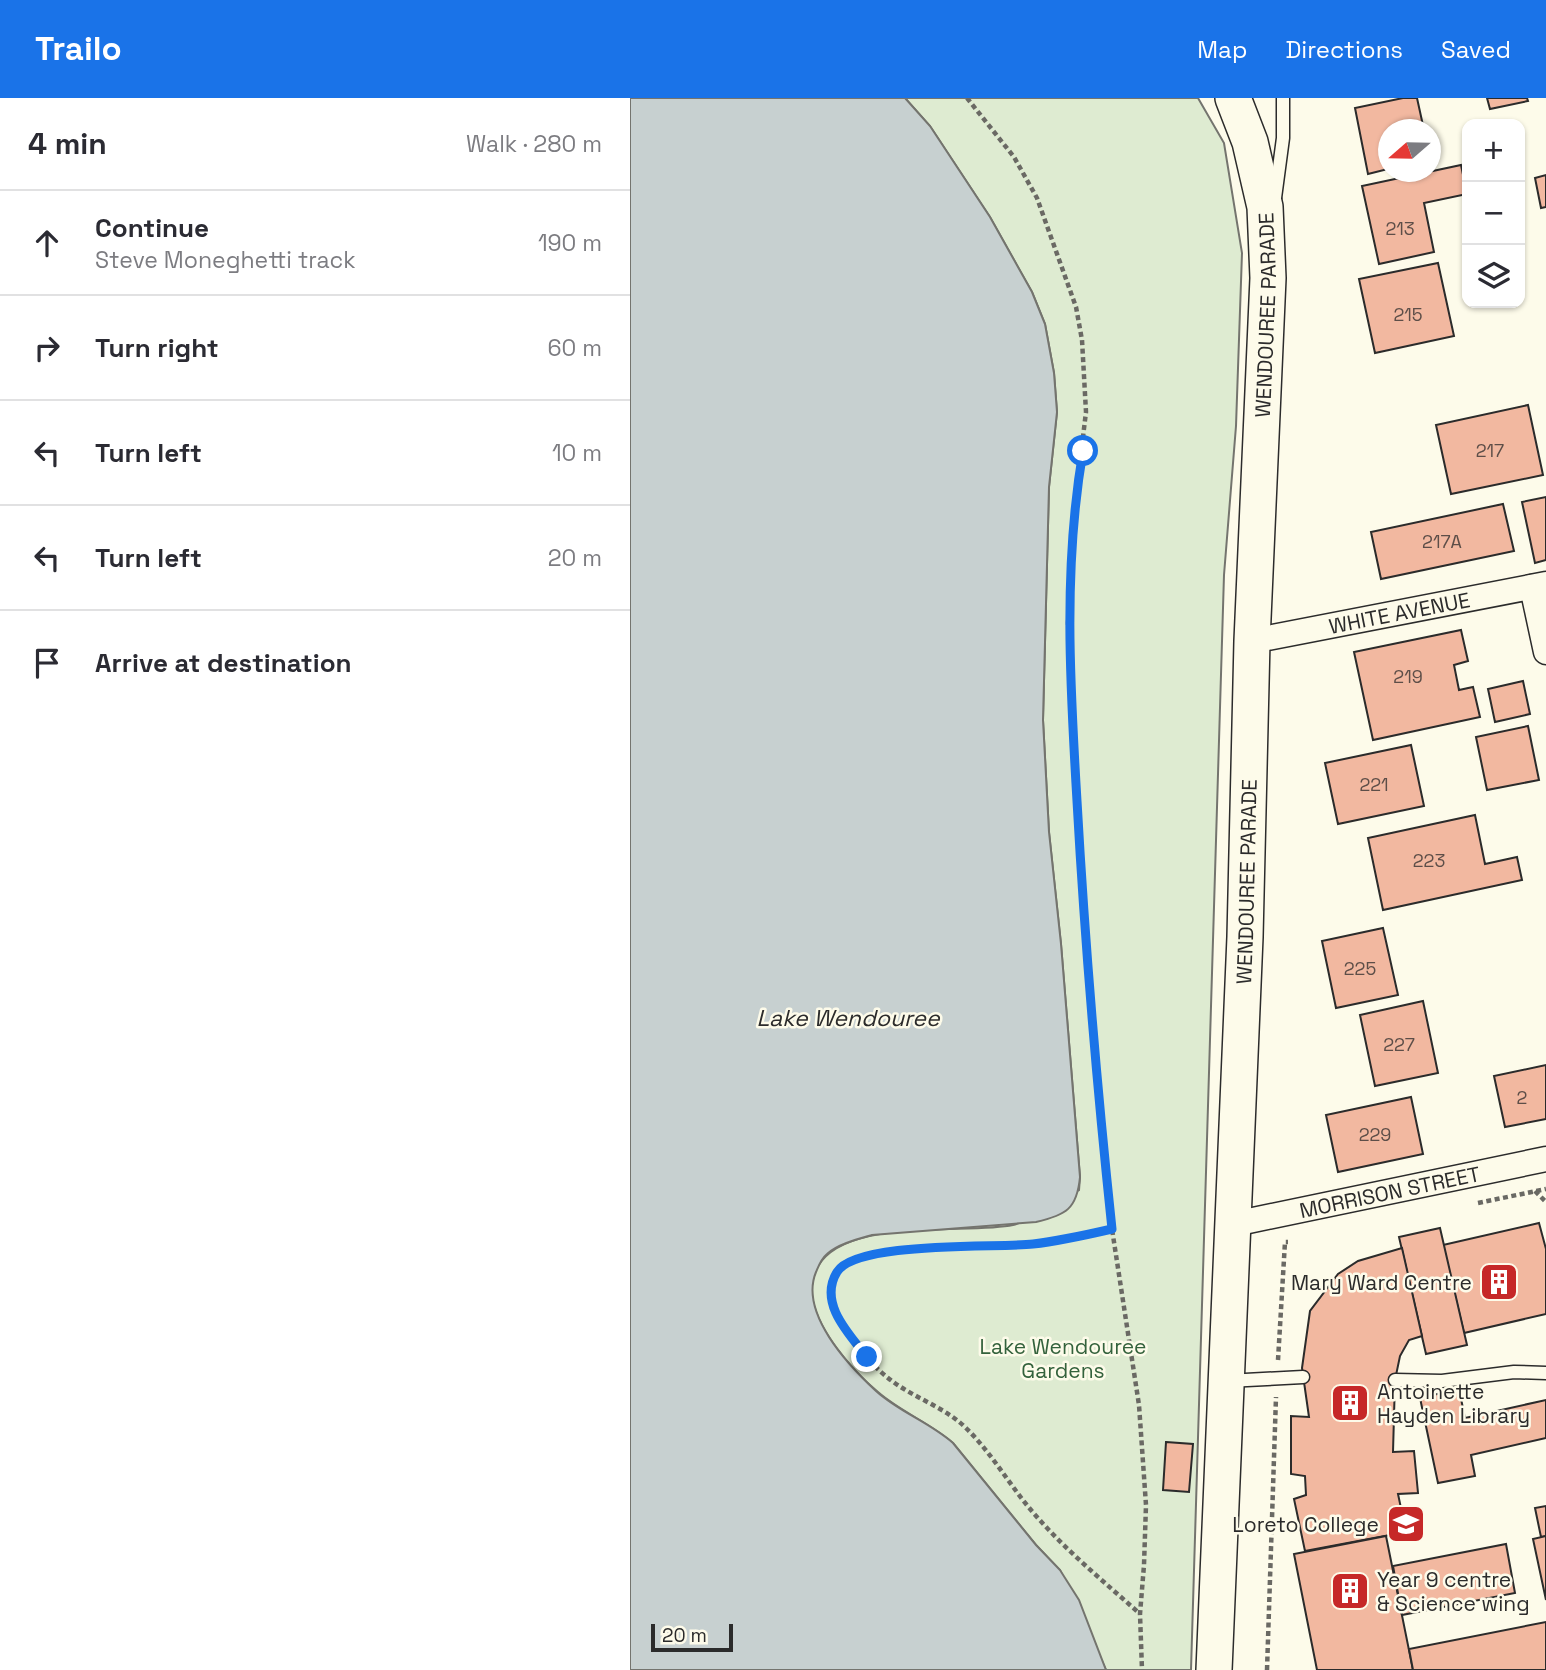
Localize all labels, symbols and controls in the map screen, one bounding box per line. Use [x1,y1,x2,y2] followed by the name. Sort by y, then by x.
[35,28,122,70] text: Trailo
[1197,34,1247,65] text: Map
[1285,34,1403,65] text: Directions
[1441,34,1511,65] text: Saved
[1378,119,1441,182] north arrow
[1462,119,1525,308] map controls
[1462,119,1525,182] button: +
[28,124,107,163] text: 4 min
[466,129,602,159] text: Walk · 280 m
[1462,182,1525,245] button: −
[95,211,209,245] text: Continue
[1248,212,1282,418] street label: WENDOUREE PARADE
[1385,217,1415,240] house number: 213
[28,224,66,262] icon: ahead
[538,228,602,258] text: 190 m
[95,245,356,275] text: Steve Moneghetti track
[1462,245,1525,308] button: layers
[1393,303,1423,326] house number: 215
[28,329,66,367] icon: right
[95,331,219,365] text: Turn right
[547,333,602,363] text: 60 m
[28,434,66,472] icon: left
[1067,435,1098,466] route start
[95,436,202,470] text: Turn left
[552,438,602,468] text: 10 m
[1476,439,1504,462] house number: 217
[1422,530,1462,553] house number: 217A
[28,539,66,577] icon: left
[95,541,202,575] text: Turn left
[548,543,602,573] text: 20 m
[1326,586,1472,639] street label: WHITE AVENUE
[28,644,66,682] icon: arrive
[95,646,352,680] text: Arrive at destination
[1393,665,1423,688] house number: 219
[1359,773,1389,796] house number: 221
[1230,779,1262,985] street label: WENDOUREE PARADE
[1413,849,1445,872] house number: 223
[1344,957,1376,980] house number: 225
[756,1003,941,1033] water label: Lake Wendouree
[1383,1033,1415,1056] house number: 227
[1517,1086,1527,1109] house number: 2
[1359,1123,1391,1146] house number: 229
[1297,1160,1483,1224] street label: MORRISON STREET
[1478,1261,1520,1303] building icon: Mary Ward Centre
[1291,1269,1472,1296] place label: Mary Ward Centre
[979,1333,1147,1384] park label: Lake Wendouree Gardens
[851,1341,882,1372] route end
[1377,1378,1530,1429] place label: Antoinette Hayden Library
[1329,1382,1371,1424] building icon: Antoinette Hayden Library
[1385,1503,1427,1545] school or university icon: Loreto College
[1232,1511,1379,1538] place label: Loreto College
[1377,1566,1530,1617] place label: Year 9 centre & Science wing
[1329,1570,1371,1612] building icon: Year 9 centre & Science wing
[651,1621,733,1653] scale bar
[662,1623,707,1648] text: 20 m

